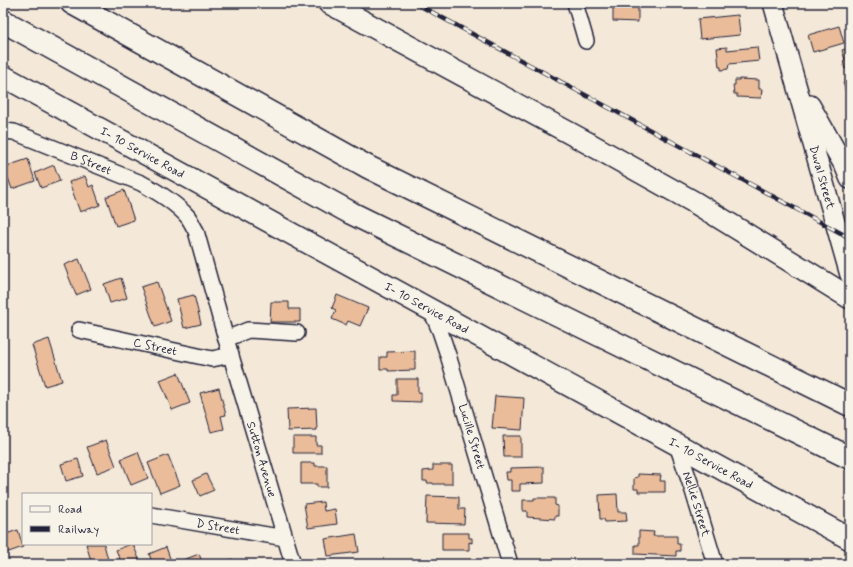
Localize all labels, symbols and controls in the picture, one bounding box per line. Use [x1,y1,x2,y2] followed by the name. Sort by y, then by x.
[97,124,187,183] street label: I- 10 Service Road
[805,144,838,211] street label: Duval Street
[68,148,114,180] street label: B Street
[381,279,471,338] street label: I- 10 Service Road
[132,335,179,360] street label: C Street
[454,402,489,472] street label: Lucille Street
[242,420,280,499] street label: Sutton Avenue
[666,434,756,493] street label: I- 10 Service Road
[678,470,713,538] street label: Nellie Street
[22,493,152,545] legend
[58,502,82,518] text: Road
[195,516,241,539] street label: D Street
[58,522,100,538] text: Railway

